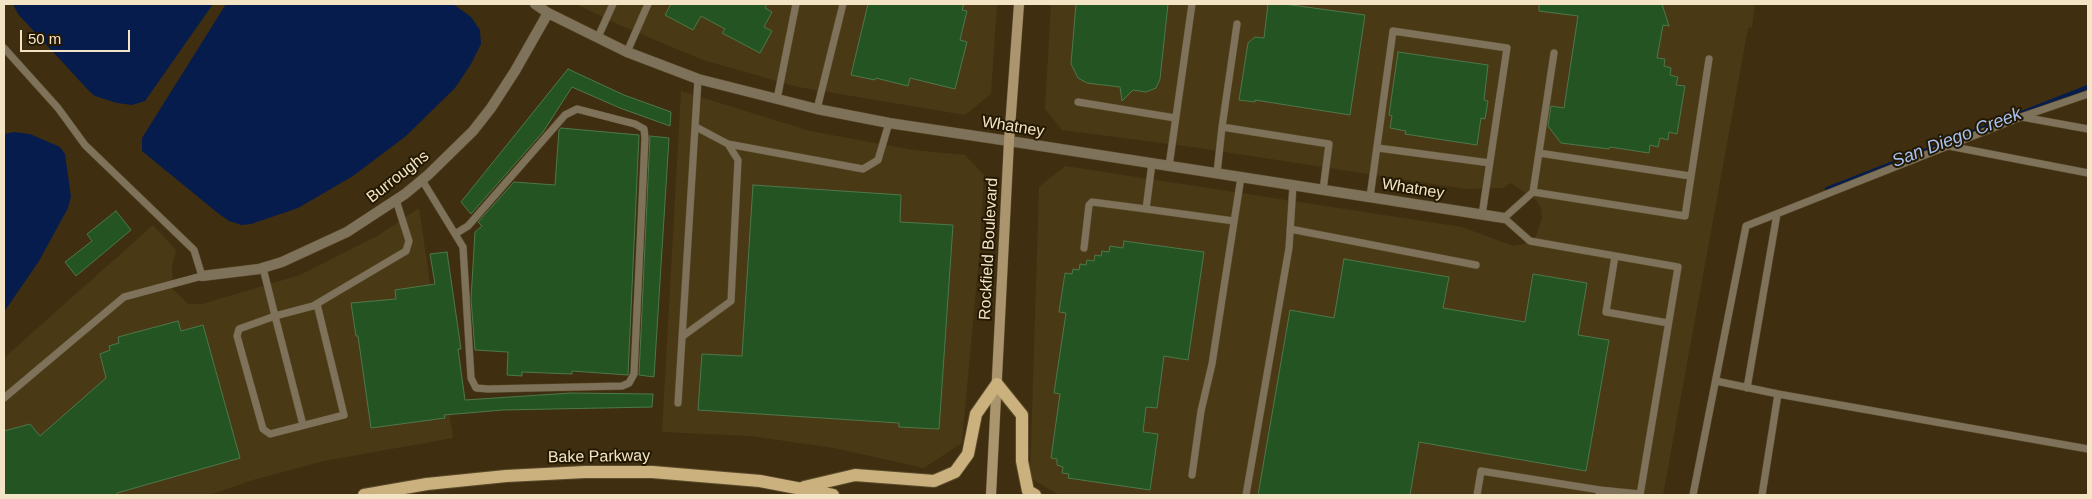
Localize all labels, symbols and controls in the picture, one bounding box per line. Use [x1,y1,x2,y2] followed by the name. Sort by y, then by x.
[22,20,132,52] scale bar
[28,30,61,47] text: 50 m
[1889,103,2025,173] water label: San Diego Creek
[980,113,1046,141] street label: Whatney
[363,147,433,207] street label: Burroughs
[1380,175,1446,203] street label: Whatney
[976,177,1002,321] street label: Rockfield Boulevard
[548,447,650,467] street label: Bake Parkway

